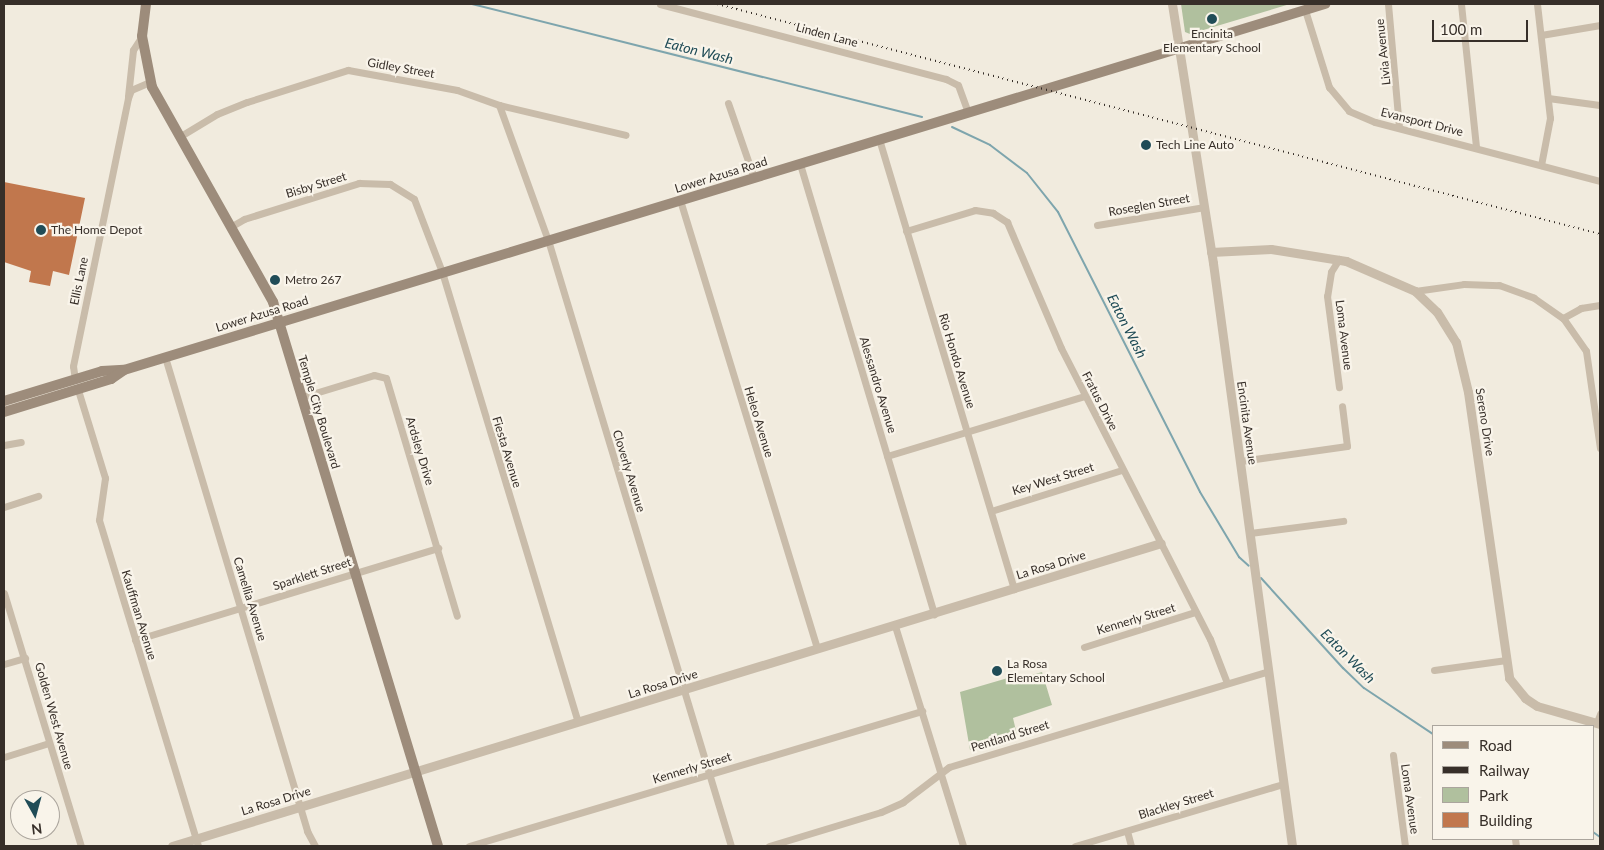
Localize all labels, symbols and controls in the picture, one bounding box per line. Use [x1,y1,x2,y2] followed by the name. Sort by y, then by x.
[1434,10,1530,42] scale bar
[1206,13,1218,25] marker: Encinita Elementary School
[1372,18,1394,86] street label: Livia Avenue
[794,20,860,50] street label: Linden Lane
[1440,20,1482,38] text: 100 m
[1163,27,1261,55] place label: Encinita Elementary School
[663,34,735,68] water label: Eaton Wash
[366,55,436,81] street label: Gidley Street
[1379,105,1465,139] street label: Evansport Drive
[1156,138,1234,152] place label: Tech Line Auto
[1140,139,1152,151] marker: Tech Line Auto
[673,154,769,196] street label: Lower Azusa Road
[284,169,348,201] street label: Bisby Street
[1107,191,1191,219] street label: Roseglen Street
[51,223,142,237] place label: The Home Depot
[35,224,47,236] marker: The Home Depot
[67,256,91,306] street label: Ellis Lane
[285,273,341,287] place label: Metro 267
[269,274,281,286] marker: Metro 267
[1104,291,1150,361] water label: Eaton Wash
[214,293,310,335] street label: Lower Azusa Road
[1333,299,1355,371] street label: Loma Avenue
[936,312,978,410] street label: Rio Hondo Avenue
[856,335,900,435] street label: Alessandro Avenue
[295,353,343,471] street label: Temple City Boulevard
[1079,369,1121,433] street label: Fratus Drive
[1234,380,1260,466] street label: Encinita Avenue
[741,384,777,460] street label: Heleo Avenue
[1473,387,1497,457] street label: Sereno Drive
[489,414,525,490] street label: Fiesta Avenue
[403,415,437,487] street label: Ardsley Drive
[610,428,648,514] street label: Cloverly Avenue
[1010,460,1096,498] street label: Key West Street
[1014,548,1088,582] street label: La Rosa Drive
[230,555,270,643] street label: Camellia Avenue
[271,555,353,593] street label: Sparklett Street
[118,568,160,662] street label: Kauffman Avenue
[1095,600,1177,638] street label: Kennerly Street
[1317,625,1379,687] water label: Eaton Wash
[1007,657,1105,685] place label: La Rosa Elementary School
[32,660,76,772] street label: Golden West Avenue
[991,665,1003,677] marker: La Rosa Elementary School
[626,667,700,701] street label: La Rosa Drive
[969,717,1051,755] street label: Pentland Street
[1432,725,1594,840] legend
[1479,736,1512,754] text: Road
[651,749,733,787] street label: Kennerly Street
[1479,761,1530,779] text: Railway
[1398,763,1422,835] street label: Loma Avenue
[239,784,313,818] street label: La Rosa Drive
[1137,786,1215,822] street label: Blackley Street
[1479,786,1508,804] text: Park
[10,790,60,840] north arrow
[1479,811,1532,829] text: Building
[30,820,43,838] text: N

